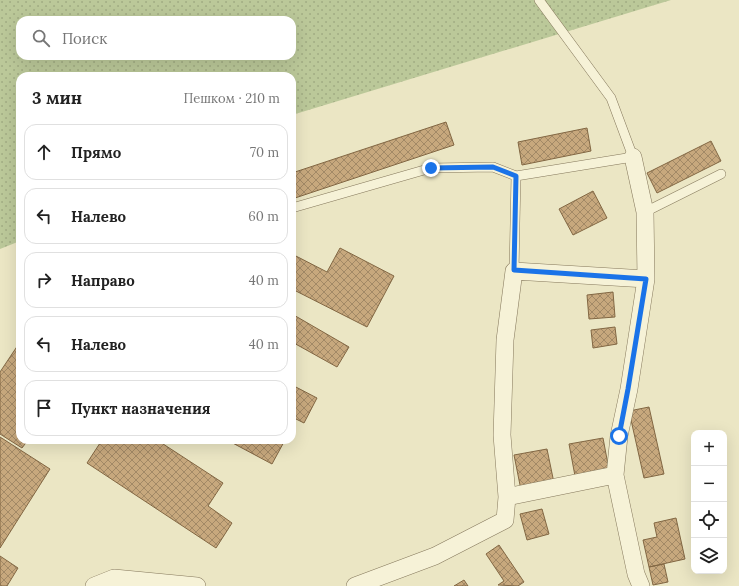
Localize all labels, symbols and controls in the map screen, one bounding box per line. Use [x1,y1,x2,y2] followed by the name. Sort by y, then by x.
[16,16,296,60] search box
[30,27,52,49] icon: search
[62,29,107,48] text: Поиск
[32,87,82,109] text: 3 мин
[184,90,280,107] text: Пешком · 210 m
[33,141,55,163] icon: ahead
[71,143,121,162] text: Прямо
[250,144,279,161] text: 70 m
[422,159,440,177] route end
[33,205,55,227] icon: left
[71,207,126,226] text: Налево
[248,208,279,225] text: 60 m
[33,269,55,291] icon: right
[71,271,135,290] text: Направо
[249,272,279,289] text: 40 m
[33,333,55,355] icon: left
[71,335,126,354] text: Налево
[249,336,279,353] text: 40 m
[33,397,55,419] icon: arrive
[71,399,211,418] text: Пункт назначения
[610,427,628,445] route start
[691,430,727,574] map controls
[691,430,727,466] button: +
[691,466,727,502] button: −
[691,502,727,538] button: locate
[691,538,727,574] button: layers

